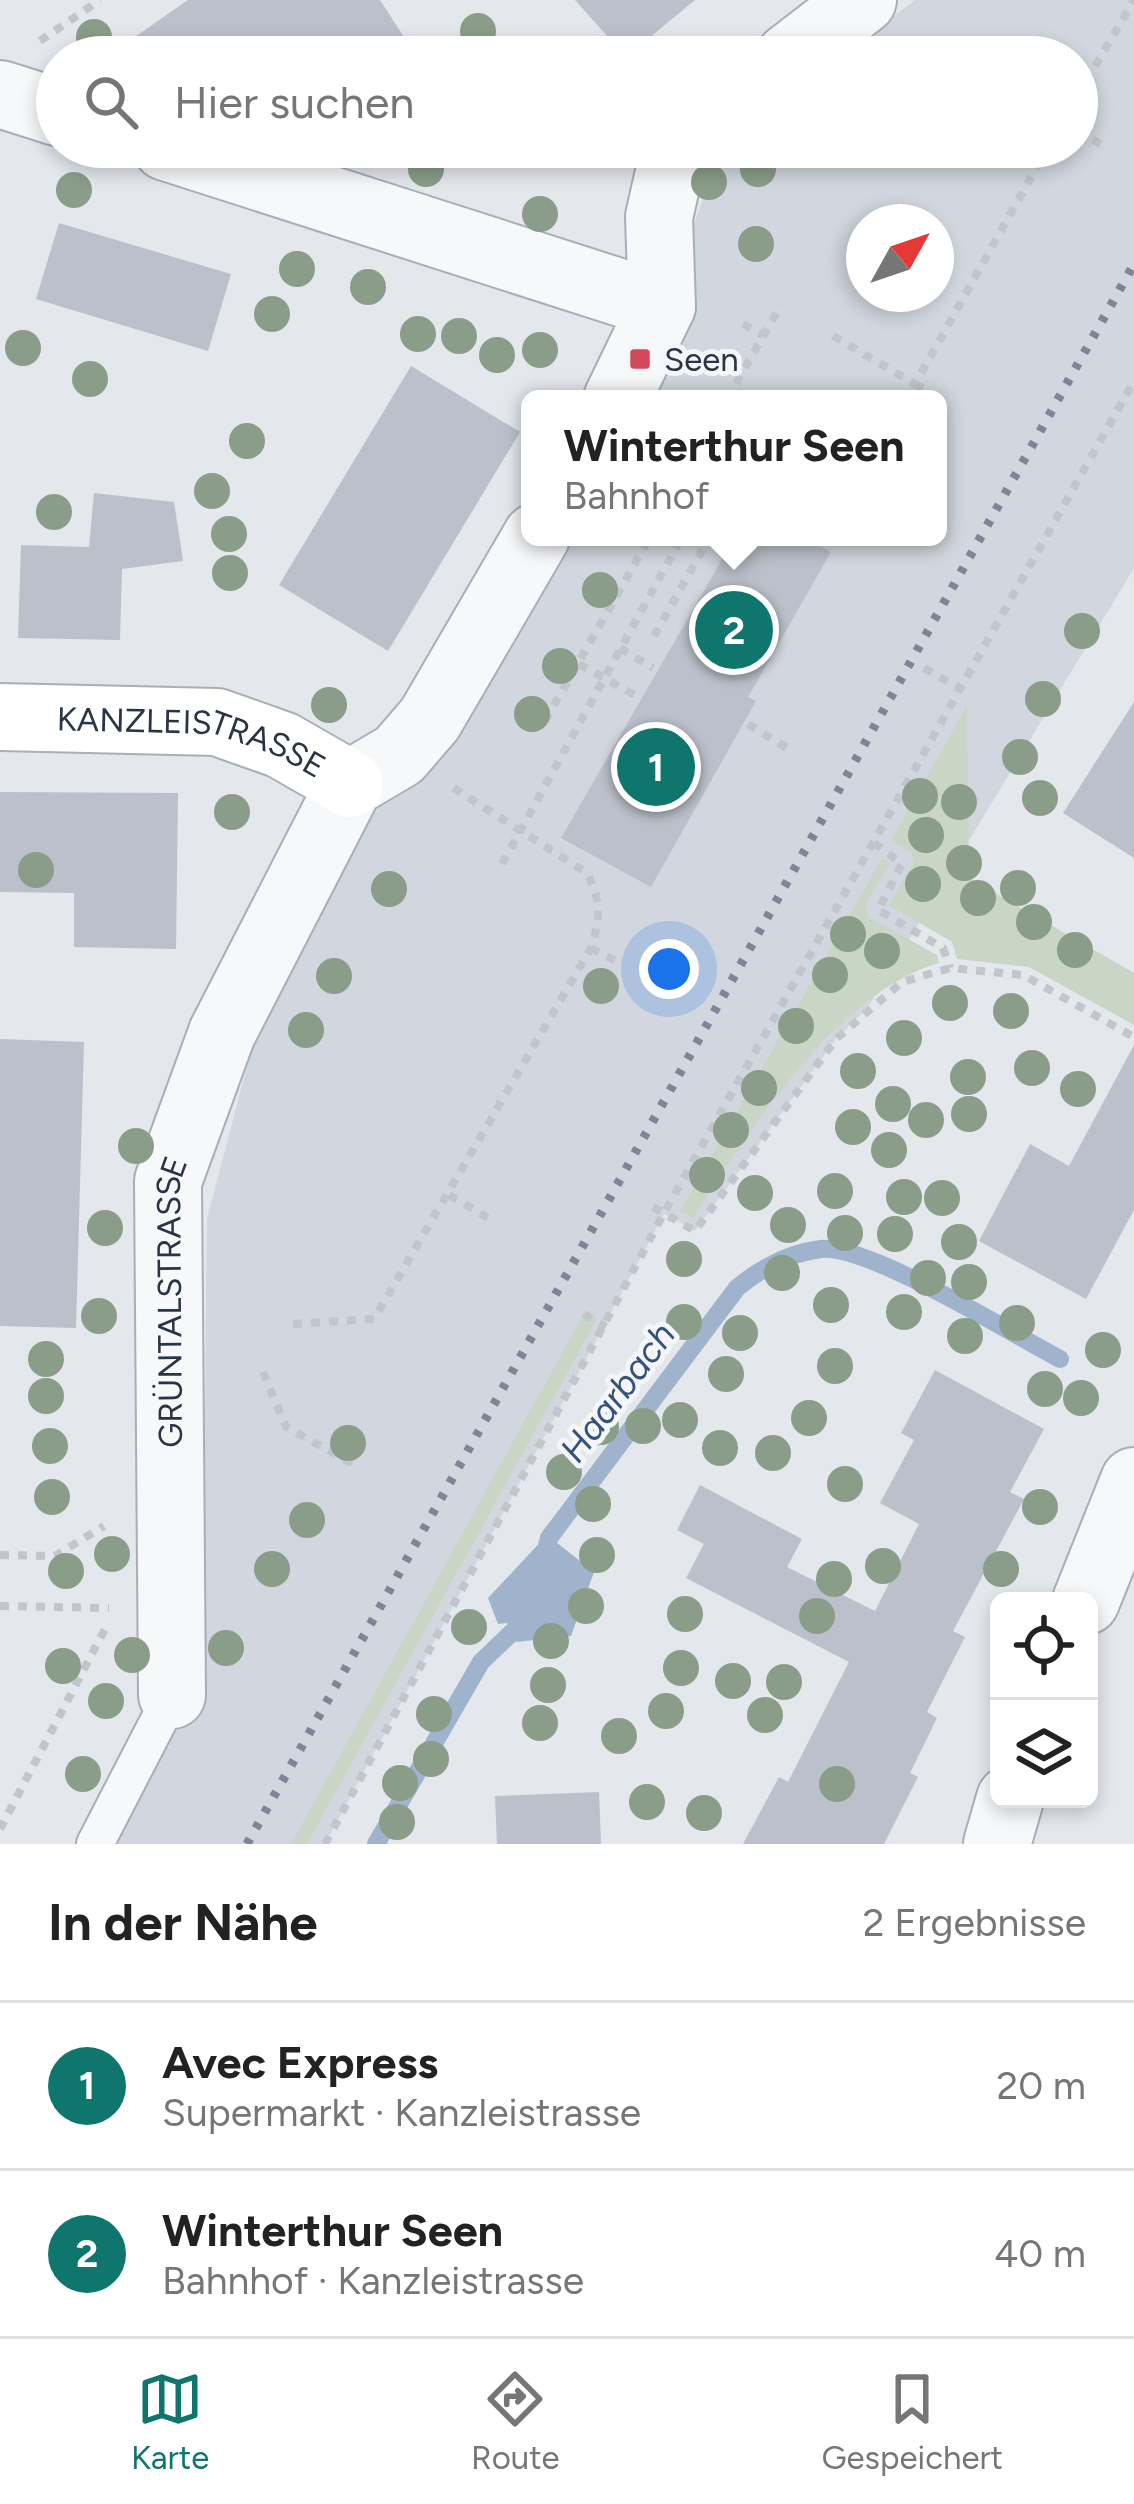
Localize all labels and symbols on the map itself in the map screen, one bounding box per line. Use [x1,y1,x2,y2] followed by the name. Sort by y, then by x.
[846,204,954,312] north arrow
[664,340,739,379] place label: Seen
[627,346,653,372] marker: Seen
[695,585,773,675] pin: 2
[56,699,332,786] street label: KANZLEISTRASSE
[617,722,695,812] pin: 1
[639,939,699,999] your location
[149,1151,195,1448] street label: GRÜNTALSTRASSE
[551,1314,684,1471] water label: Haarbach

